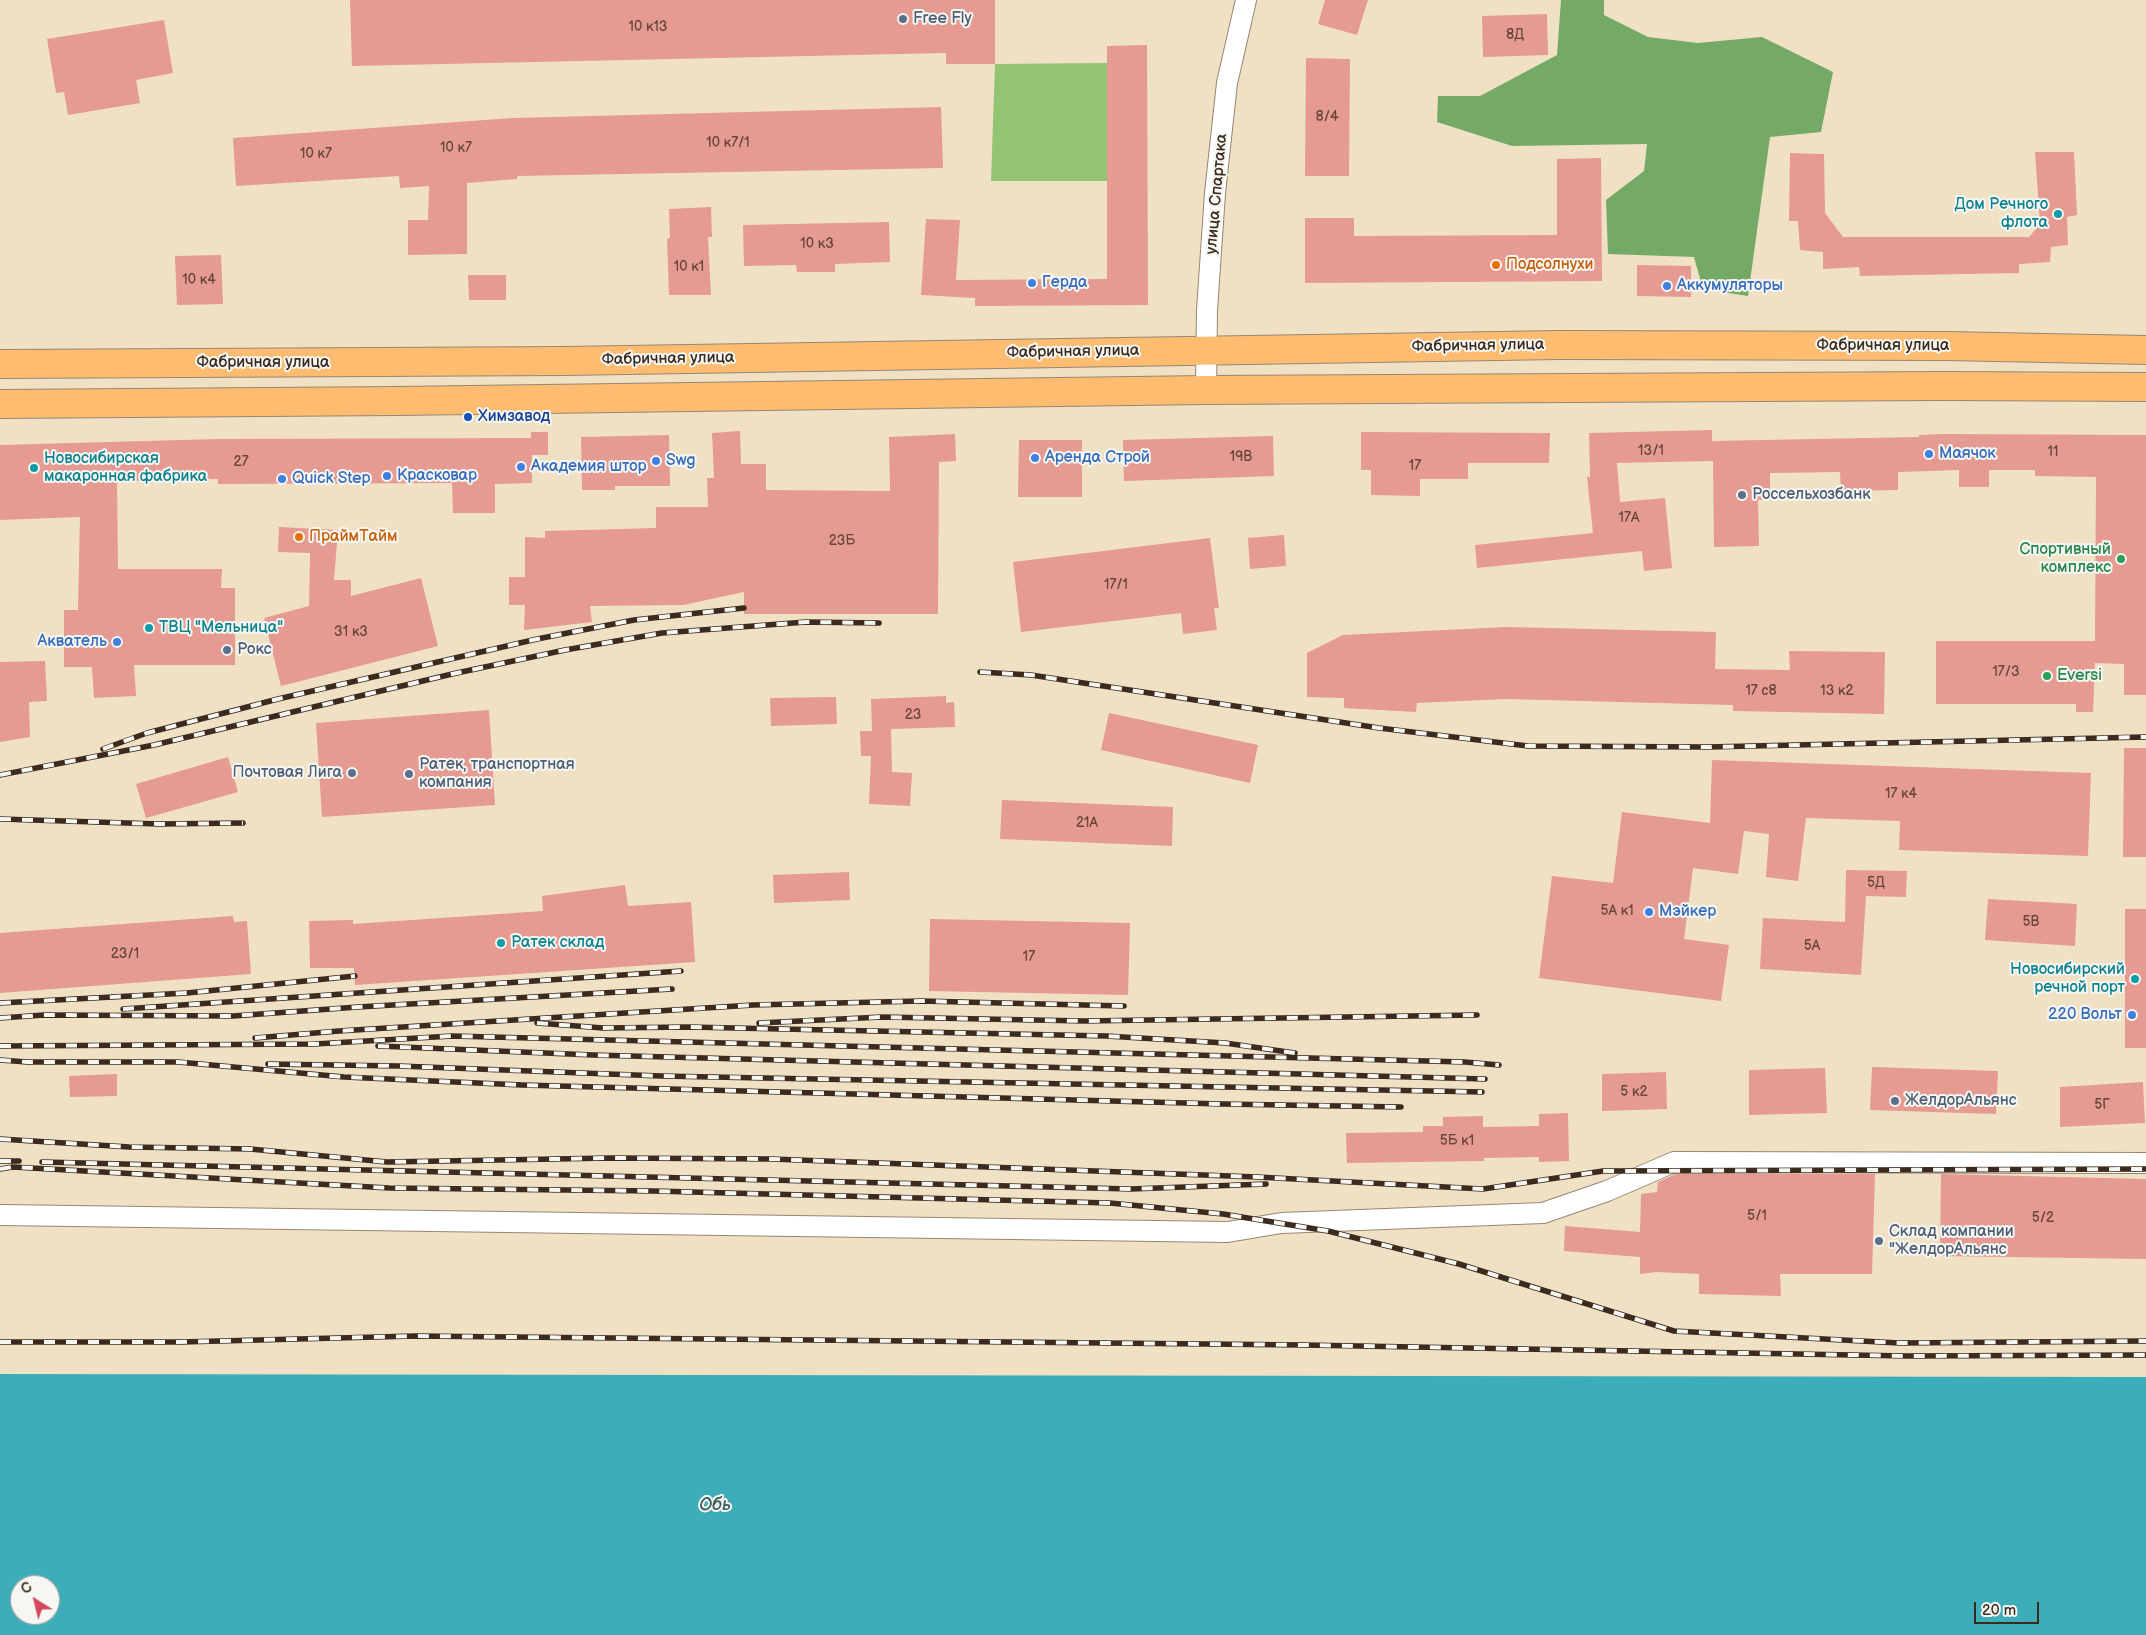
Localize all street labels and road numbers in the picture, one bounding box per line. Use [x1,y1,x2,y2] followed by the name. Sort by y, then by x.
[1202,133,1232,255] street label: улица Спартака
[1411,335,1545,357] street label: Фабричная улица
[1817,336,1949,356] street label: Фабричная улица
[1006,341,1140,363] street label: Фабричная улица
[601,348,735,370] street label: Фабричная улица
[197,353,329,373] street label: Фабричная улица

